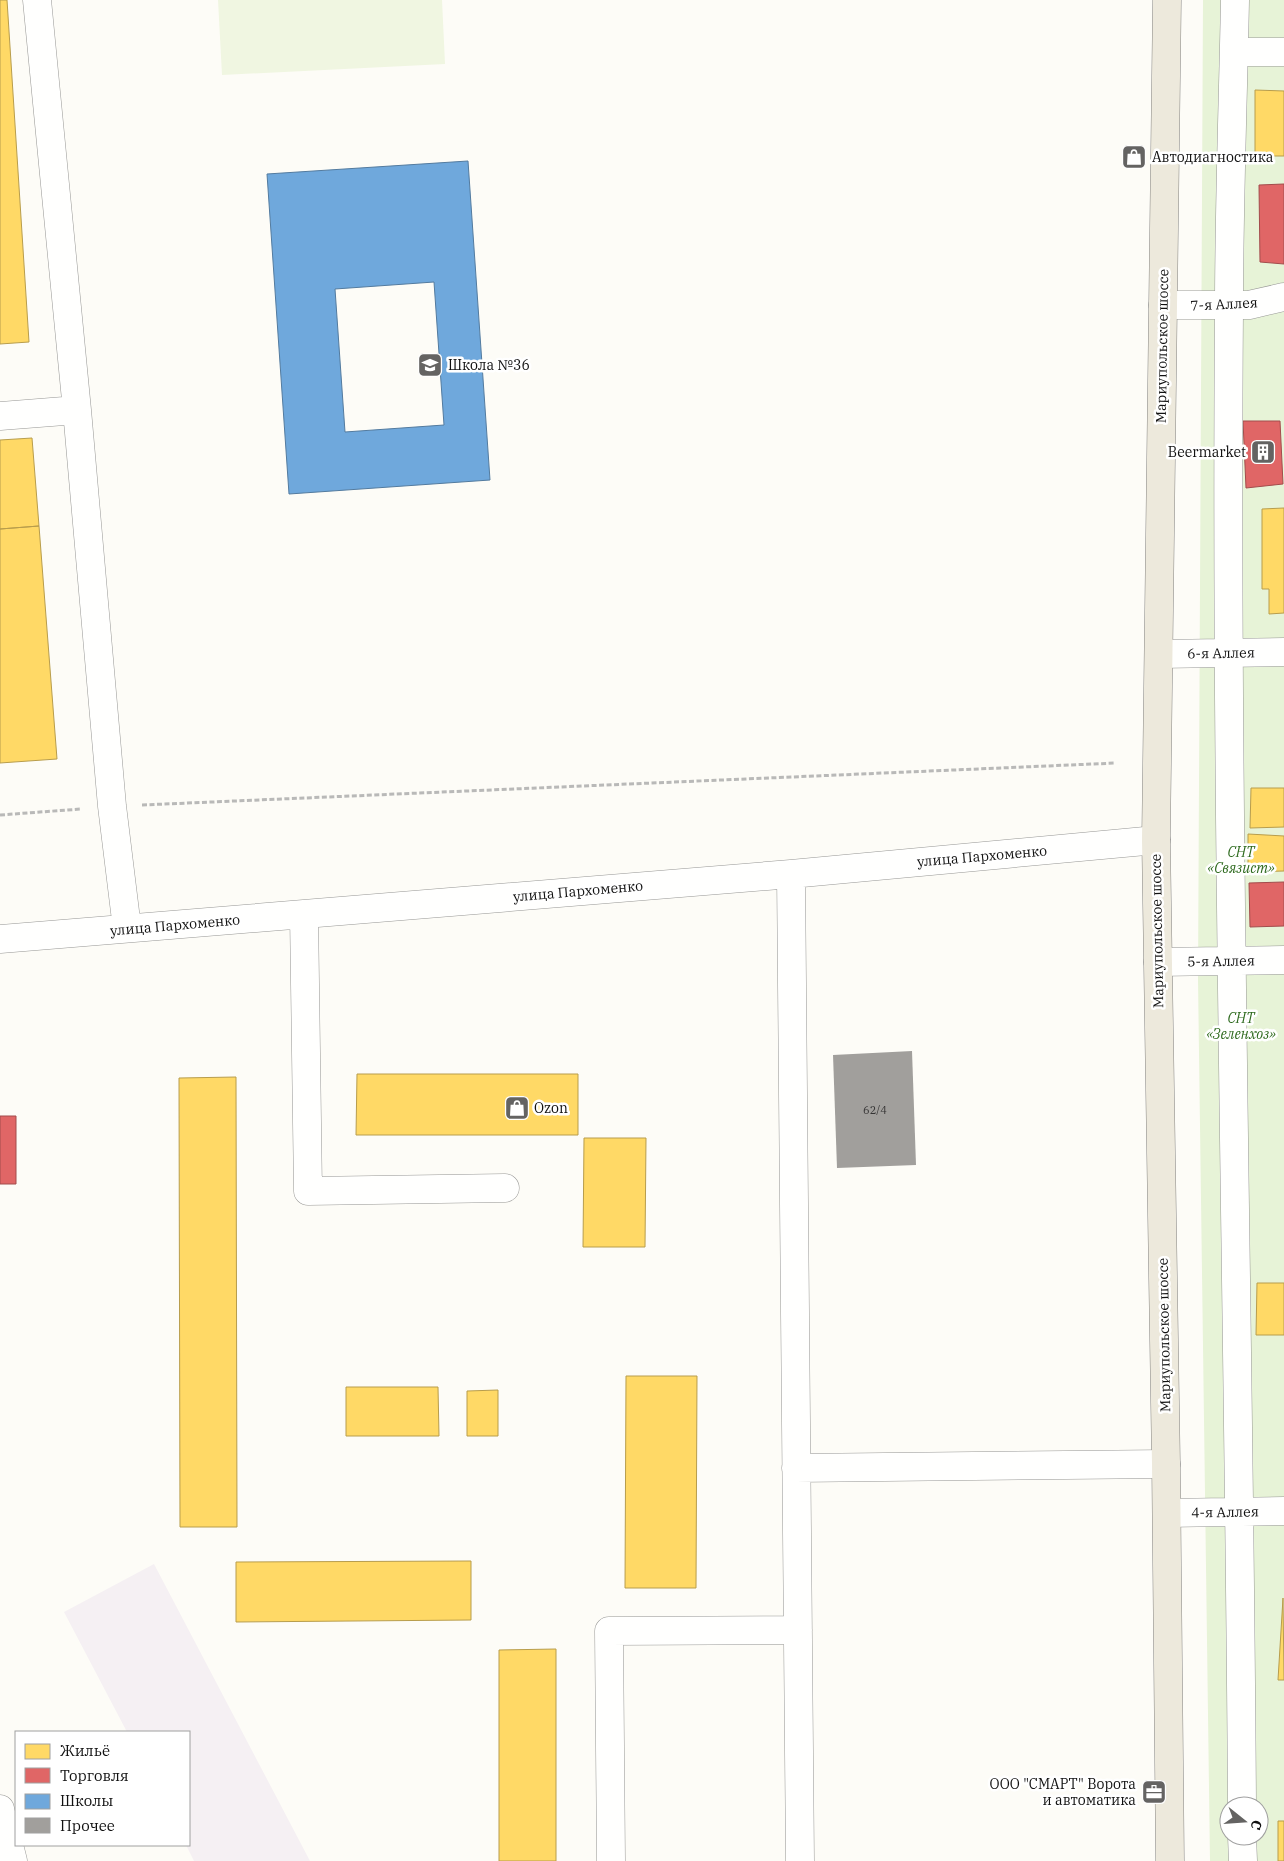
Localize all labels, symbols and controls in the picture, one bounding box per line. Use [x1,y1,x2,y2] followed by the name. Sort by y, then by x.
[1121,144,1147,170] shop icon: Автодиагностика
[1152,148,1274,166] place label: Автодиагностика
[1152,269,1172,423] street label: Мариупольское шоссе
[1190,293,1258,315] street label: 7-я Аллея
[417,352,443,378] school or university icon: Школа №36
[448,356,530,374] place label: Школа №36
[1250,439,1276,465] building icon: Beermarket
[1168,443,1246,461] place label: Beermarket
[1187,643,1255,663] street label: 6-я Аллея
[916,841,1048,871] street label: улица Пархоменко
[1207,843,1275,877] park label: СНТ «Связист»
[1147,854,1167,1008] street label: Мариупольское шоссе
[512,876,644,906] street label: улица Пархоменко
[109,910,241,940] street label: улица Пархоменко
[1187,951,1255,971] street label: 5-я Аллея
[1206,1009,1276,1043] park label: СНТ «Зеленхоз»
[504,1095,530,1121] shop icon: Ozon
[534,1099,568,1117] place label: Ozon
[863,1103,887,1117] house number: 62/4
[1154,1258,1174,1412] street label: Мариупольское шоссе
[1191,1502,1259,1522] street label: 4-я Аллея
[15,1731,190,1846] legend
[60,1741,110,1760] text: Жильё
[60,1766,129,1785] text: Торговля
[989,1775,1136,1809] place label: ООО "СМАРТ" Ворота и автоматика
[1141,1779,1167,1805] office icon: ООО "СМАРТ" Ворота и автоматика
[60,1791,113,1810] text: Школы
[1219,1796,1269,1846] north arrow
[60,1816,115,1835] text: Прочее
[1246,1818,1266,1832] text: С

